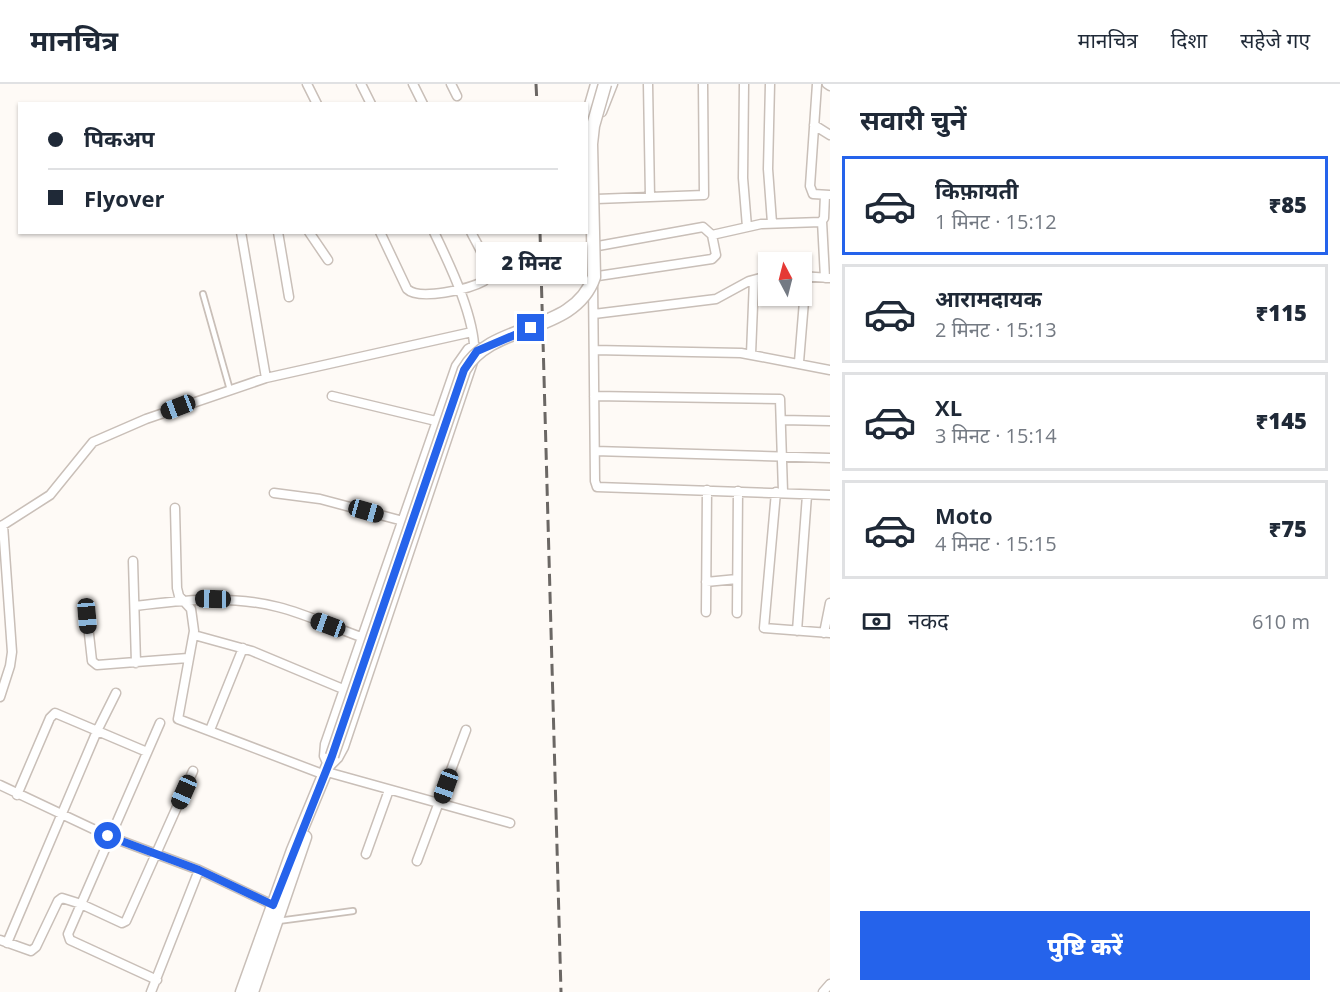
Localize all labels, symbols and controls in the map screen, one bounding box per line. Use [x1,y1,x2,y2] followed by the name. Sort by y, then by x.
[30,21,118,59] text: मानचित्र
[1078,26,1138,54] text: मानचित्र
[1171,26,1207,54] text: दिशा
[1240,26,1310,54] text: सहेजे गए
[860,101,966,138] text: सवारी चुनें
[84,123,155,153] text: पिकअप
[935,175,1019,205] text: किफ़ायती
[863,179,917,233] icon: car
[84,183,164,213] text: Flyover
[1269,189,1307,219] text: ₹85
[935,208,1057,235] text: 1 मिनट · 15:12
[476,241,586,283] callout: 2 मिनट
[502,249,561,276] text: 2 मिनट
[758,252,812,306] north arrow
[758,252,812,306] map controls
[935,283,1042,313] text: आरामदायक
[863,287,917,341] icon: car
[1256,297,1307,327] text: ₹115
[517,314,544,341] route end
[935,316,1057,343] text: 2 मिनट · 15:13
[158,392,198,422] car
[935,392,962,422] text: XL
[863,395,917,449] icon: car
[1256,405,1307,435] text: ₹145
[935,422,1057,449] text: 3 मिनट · 15:14
[346,497,386,525] car
[935,500,993,530] text: Moto
[863,503,917,557] icon: car
[1269,513,1307,543] text: ₹75
[935,530,1057,557] text: 4 मिनट · 15:15
[195,590,231,608] car
[76,597,98,635] car
[860,605,893,638] icon: cash
[908,605,949,635] text: नकद
[1252,608,1310,635] text: 610 m
[308,610,348,640] car
[431,766,461,806] car
[168,772,200,812] car
[94,822,121,849] route start
[860,911,1310,980] button: पुष्टि करें

